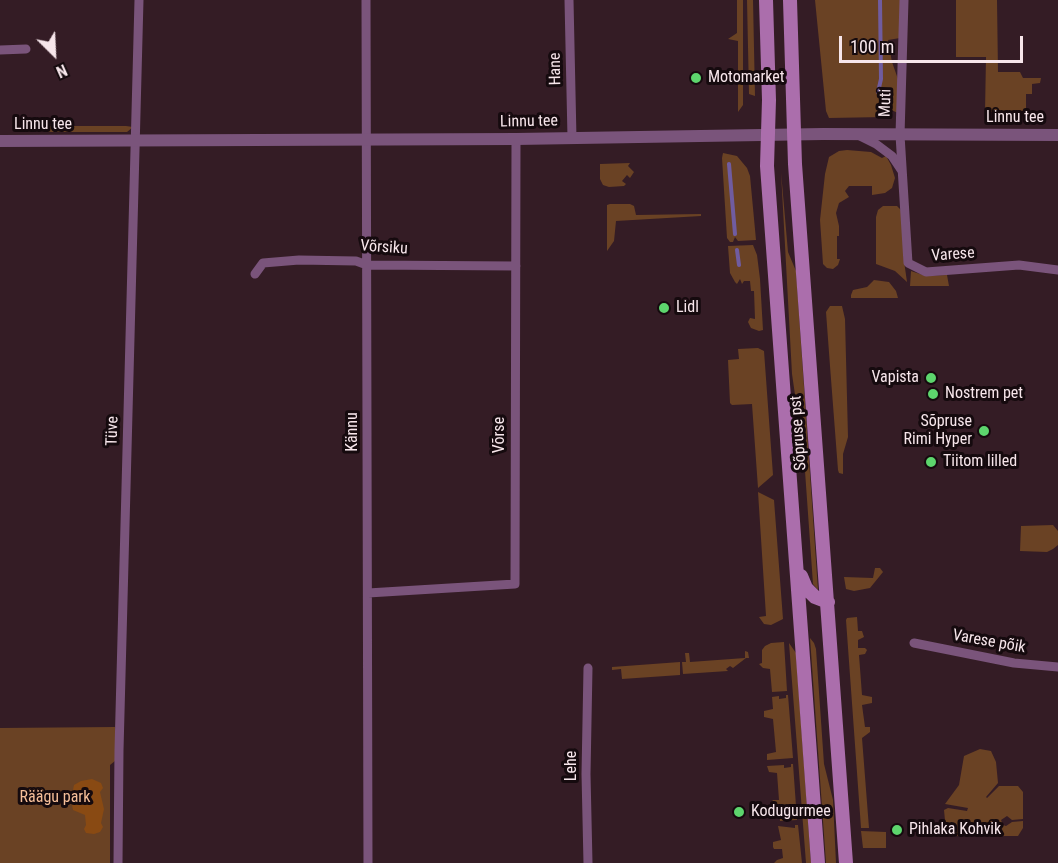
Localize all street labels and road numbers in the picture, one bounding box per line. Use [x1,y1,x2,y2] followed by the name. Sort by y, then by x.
[546,52,566,86] street label: Hane
[876,89,896,117] street label: Muti
[986,108,1044,128] street label: Linnu tee
[500,112,558,132] street label: Linnu tee
[14,115,72,135] street label: Linnu tee
[360,237,408,259] street label: Võrsiku
[931,244,975,266] street label: Varese
[787,395,811,471] street label: Sõpruse pst
[343,412,363,452] street label: Kännu
[103,416,123,446] street label: Tüve
[490,417,510,453] street label: Võrse
[951,626,1027,658] street label: Varese põik
[562,751,582,781] street label: Lehe

